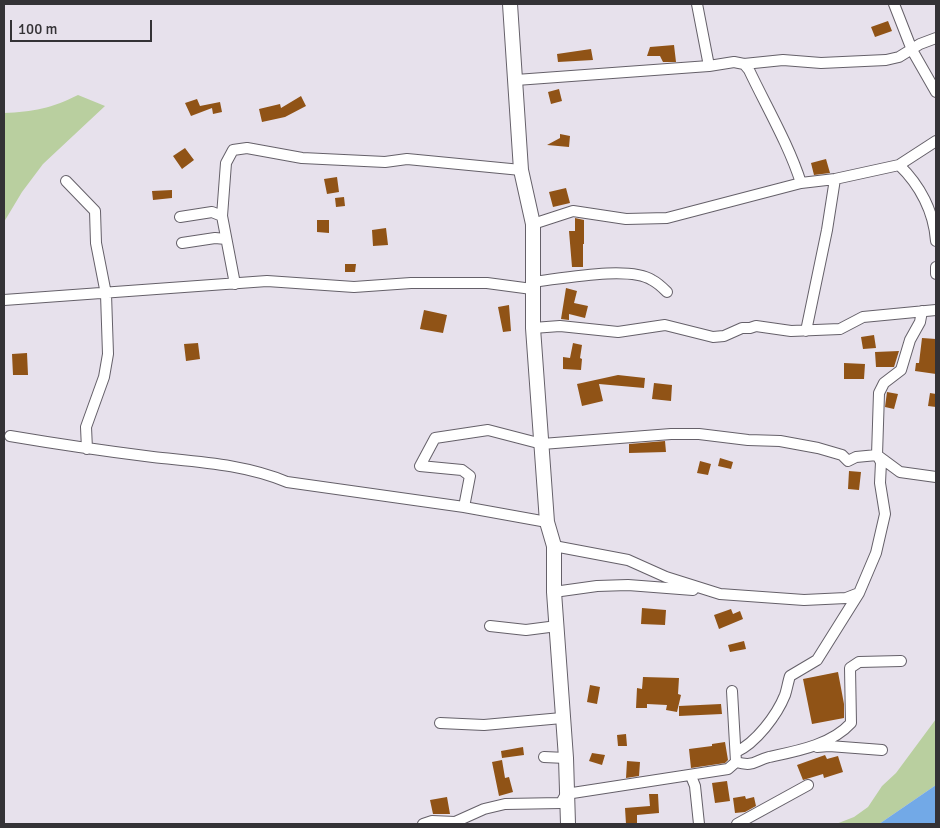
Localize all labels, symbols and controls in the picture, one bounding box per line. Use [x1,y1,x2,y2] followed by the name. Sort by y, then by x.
[12,10,155,42] scale bar
[18,20,58,38] text: 100 m

